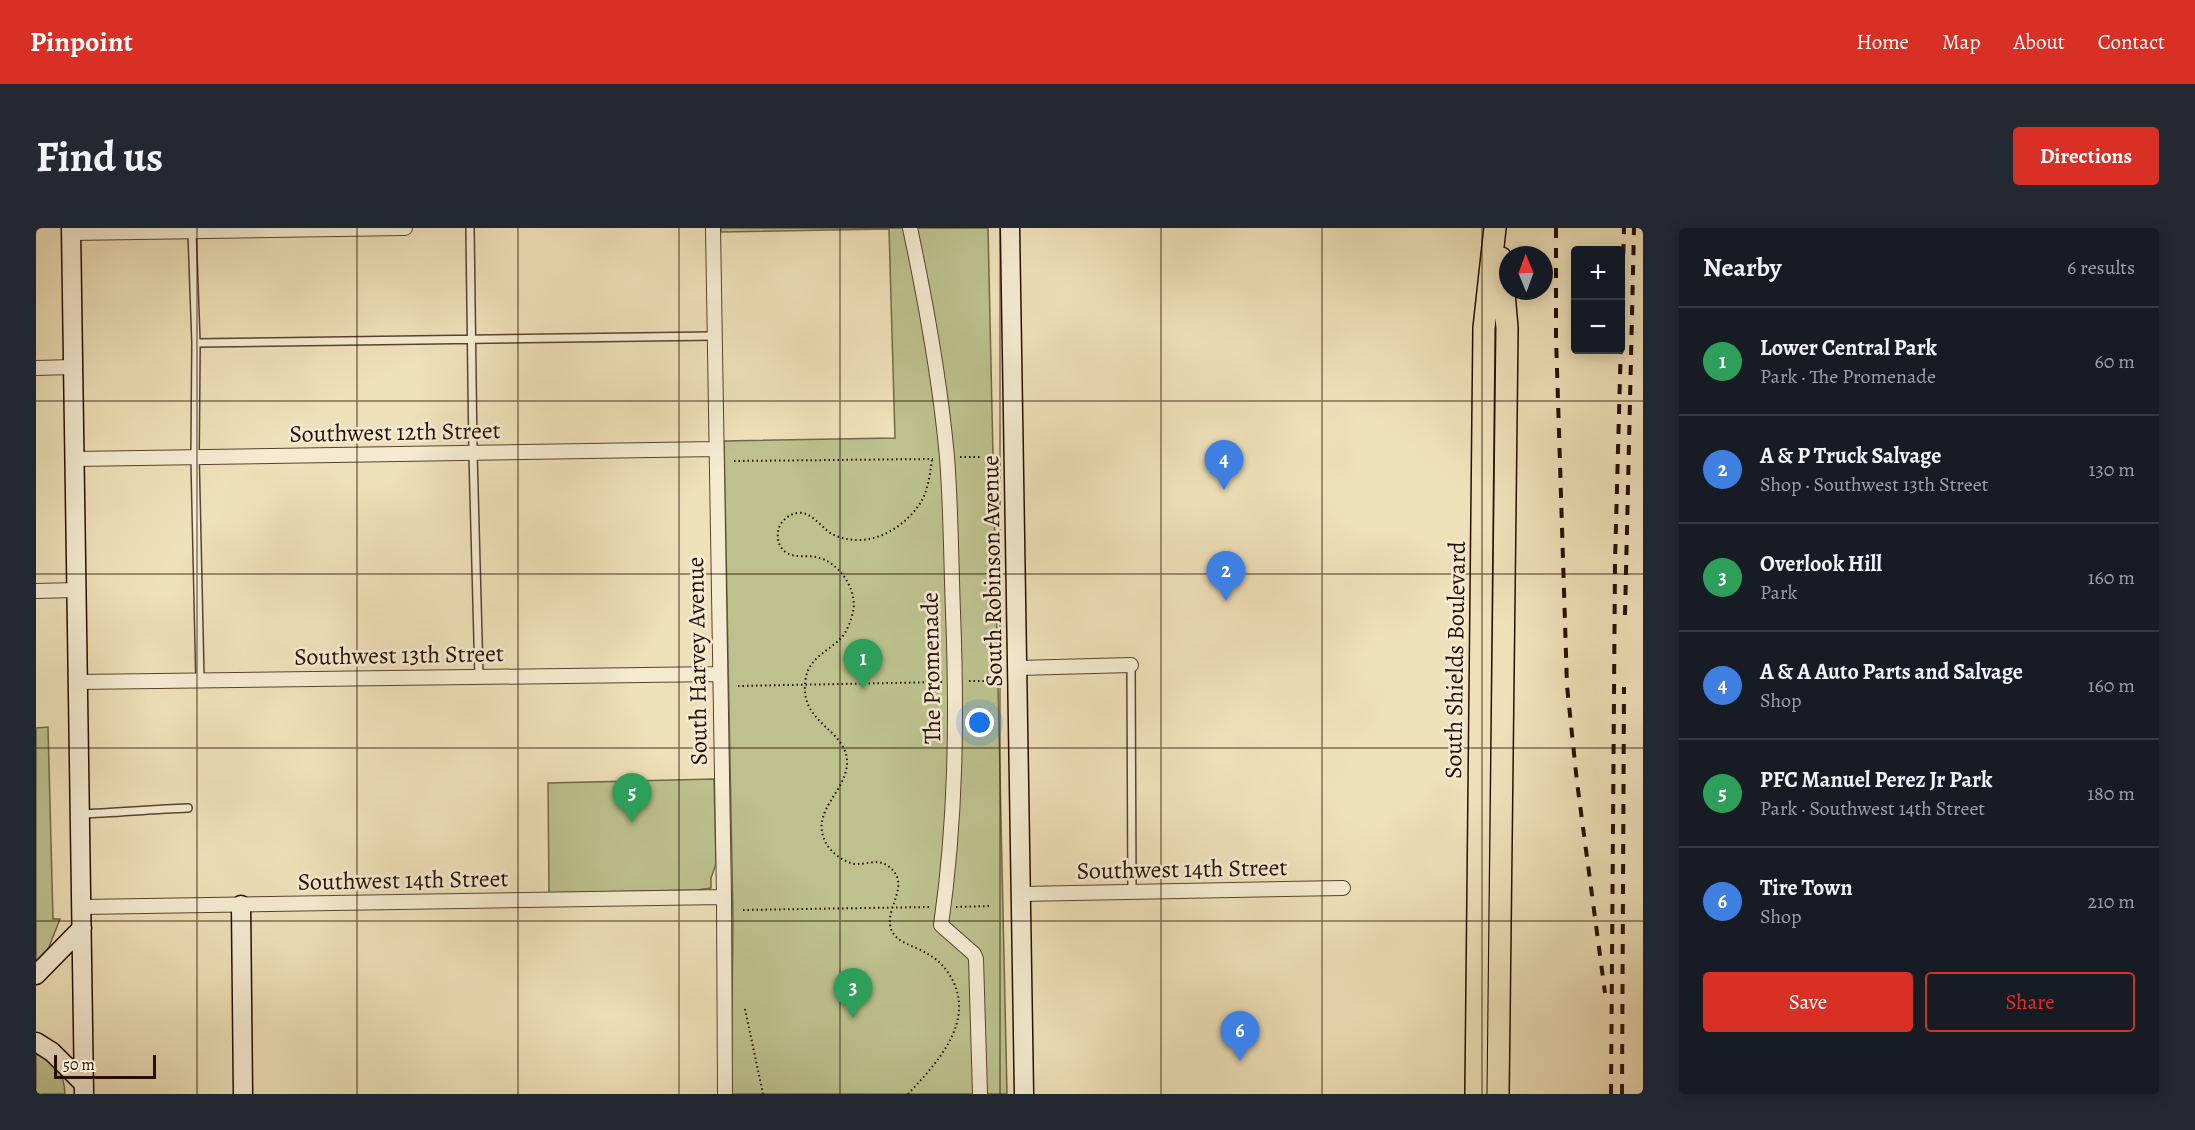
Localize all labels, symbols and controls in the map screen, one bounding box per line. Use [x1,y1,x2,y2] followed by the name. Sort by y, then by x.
[30,23,133,61] text: Pinpoint
[1856,28,1909,56] text: Home
[1942,28,1980,56] text: Map
[2013,28,2065,56] text: About
[2098,28,2165,56] text: Contact
[2013,127,2159,185] button: Directions
[36,128,163,185] text: Find us
[1499,246,1553,300] north arrow
[1571,246,1625,354] map controls
[1571,246,1625,300] button: +
[1703,250,1782,285] text: Nearby
[2067,254,2135,281] text: 6 results
[1571,300,1625,354] button: −
[1760,333,1937,363] text: Lower Central Park
[1719,348,1726,375] text: 1
[2095,348,2135,375] text: 60 m
[1760,363,1936,390] text: Park · The Promenade
[289,414,501,450] street label: Southwest 12th Street
[1204,440,1244,490] pin: 4
[1760,441,1941,471] text: A & P Truck Salvage
[974,455,1010,687] street label: South Robinson Avenue
[1718,456,1727,483] text: 2
[2089,456,2135,483] text: 130 m
[1760,471,1988,498] text: Shop · Southwest 13th Street
[1437,541,1473,779] street label: South Shields Boulevard
[1760,549,1882,579] text: Overlook Hill
[1206,552,1246,601] pin: 2
[679,556,715,766] street label: South Harvey Avenue
[1718,564,1727,591] text: 3
[2088,564,2135,591] text: 160 m
[1760,579,1798,606] text: Park
[914,592,948,744] street label: The Promenade
[294,637,504,673] street label: Southwest 13th Street
[844,640,882,689] pin: 1
[1760,657,2023,687] text: A & A Auto Parts and Salvage
[1718,672,1727,699] text: 4
[2088,672,2135,699] text: 160 m
[1760,687,1802,714] text: Shop
[965,708,994,737] your location
[1760,765,1992,795] text: PFC Manuel Perez Jr Park
[612,774,652,823] pin: 5
[1718,780,1727,807] text: 5
[2087,780,2135,807] text: 180 m
[1760,795,1985,822] text: Park · Southwest 14th Street
[1076,851,1288,887] street label: Southwest 14th Street
[297,862,509,898] street label: Southwest 14th Street
[1760,873,1853,903] text: Tire Town
[1718,888,1727,915] text: 6
[2087,888,2135,915] text: 210 m
[1760,903,1802,930] text: Shop
[834,968,872,1018] pin: 3
[1703,972,1913,1032] button: Save
[1925,972,2135,1032] button: Share
[1220,1012,1260,1061] pin: 6
[54,1052,156,1080] scale bar
[63,1054,95,1076] text: 50 m

